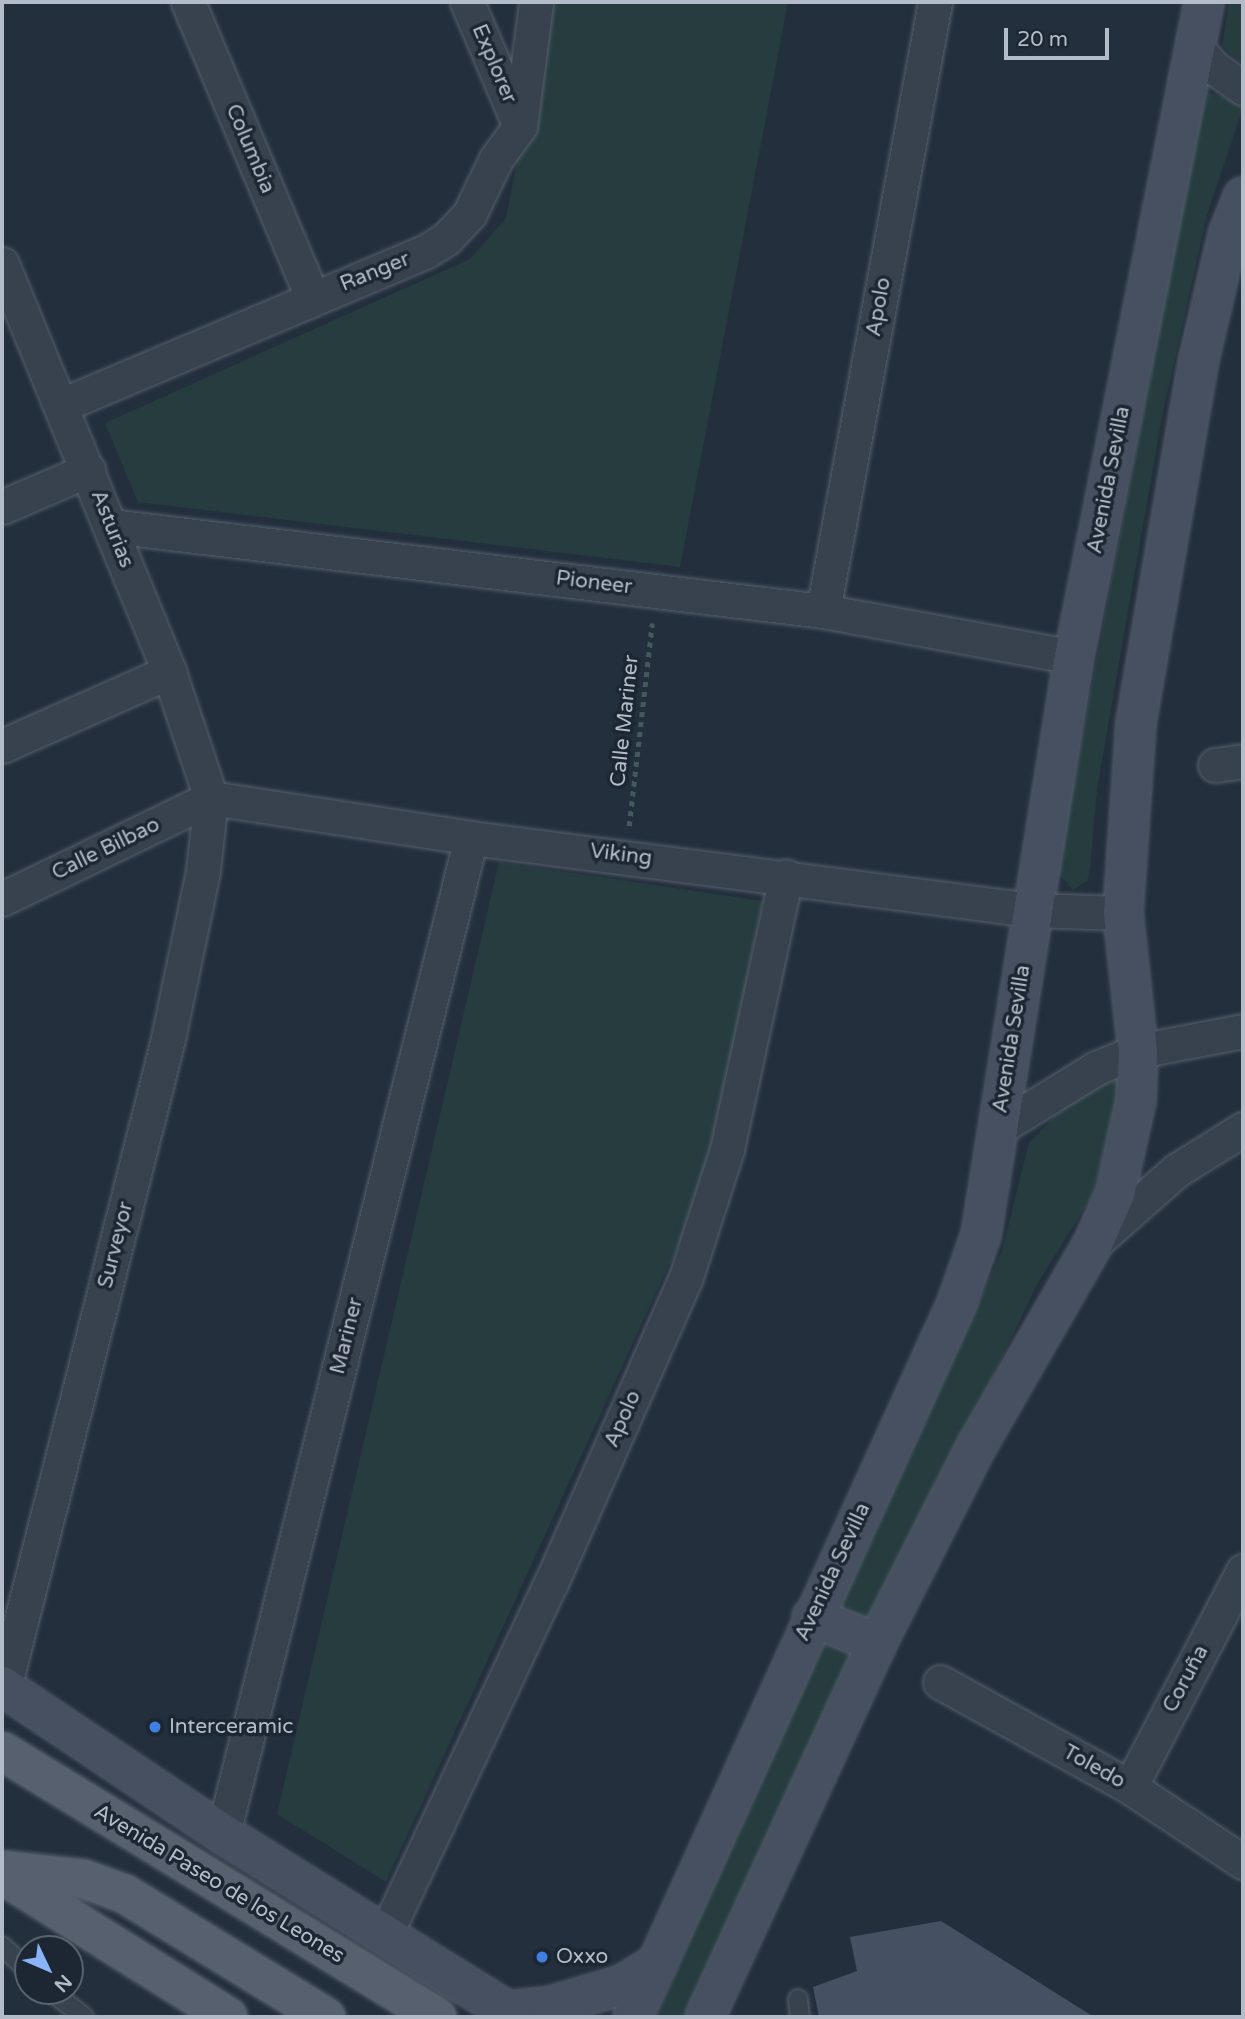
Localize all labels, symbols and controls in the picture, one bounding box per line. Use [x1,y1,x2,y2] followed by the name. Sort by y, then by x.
[1007,14,1112,58] scale bar
[466,21,522,107] street label: Explorer
[1017,27,1068,52] text: 20 m
[220,101,280,197] street label: Columbia
[337,247,413,297] street label: Ranger
[861,275,897,339] street label: Apolo
[1082,404,1136,556] street label: Avenida Sevilla
[85,486,139,572] street label: Asturias
[554,566,634,600] street label: Pioneer
[606,654,644,788] street label: Calle Mariner
[48,812,164,886] street label: Calle Bilbao
[589,839,653,871] street label: Viking
[988,963,1036,1115] street label: Avenida Sevilla
[93,1199,139,1291] street label: Surveyor
[325,1295,369,1377] street label: Mariner
[599,1387,647,1451] street label: Apolo
[790,1499,876,1645] street label: Avenida Sevilla
[1158,1641,1214,1717] street label: Coruña
[169,1714,293,1740] place label: Interceramic
[147,1719,163,1735] marker: Interceramic
[1058,1740,1130,1794] street label: Toledo
[89,1799,349,1969] street label: Avenida Paseo de los Leones
[14,1935,84,2005] north arrow
[556,1944,608,1970] place label: Oxxo
[534,1949,550,1965] marker: Oxxo
[49,1970,76,1996] text: N

